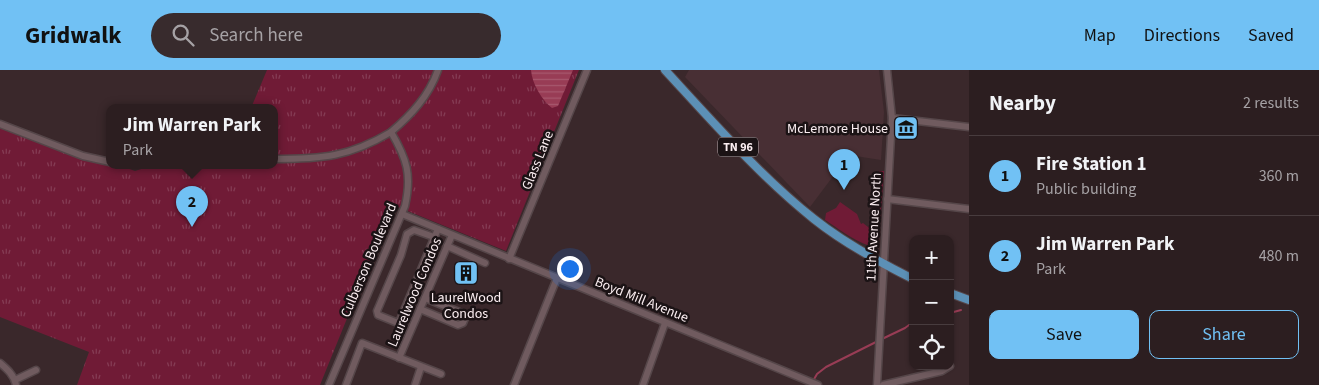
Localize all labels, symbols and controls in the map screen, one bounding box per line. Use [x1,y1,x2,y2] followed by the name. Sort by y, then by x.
[151,13,501,58] search box
[25,18,121,53] text: Gridwalk
[169,21,197,49] icon: search
[209,22,303,49] text: Search here
[1084,23,1116,48] text: Map
[1144,23,1220,48] text: Directions
[1248,23,1294,48] text: Saved
[989,88,1056,118] text: Nearby
[1243,92,1299,114] text: 2 results
[106,104,278,169] popup
[123,112,261,139] text: Jim Warren Park
[893,115,919,141] museum icon: McLemore House
[787,119,888,139] place label: McLemore House
[517,128,559,193] street label: Glass Lane
[718,138,758,156] road number: TN 96
[123,139,153,161] text: Park
[828,149,860,190] pin: 1
[1036,151,1147,178] text: Fire Station 1
[1001,165,1009,187] text: 1
[1259,165,1299,187] text: 360 m
[861,172,887,282] street label: 11th Avenue North
[1036,178,1136,200] text: Public building
[176,186,208,227] pin: 2
[336,200,402,321] street label: Culberson Boulevard
[1036,231,1174,258] text: Jim Warren Park
[383,235,447,350] street label: Laurelwood Condos
[909,235,954,370] map controls
[909,235,954,280] button: +
[1001,245,1009,267] text: 2
[1259,245,1299,267] text: 480 m
[557,256,583,282] your location
[1036,258,1066,280] text: Park
[453,260,479,286] building icon: LaurelWood Condos
[592,272,692,328] street label: Boyd Mill Avenue
[909,280,954,325] button: −
[431,288,501,324] place label: LaurelWood Condos
[989,310,1139,359] button: Save
[1149,310,1299,359] button: Share
[909,325,954,370] button: locate

